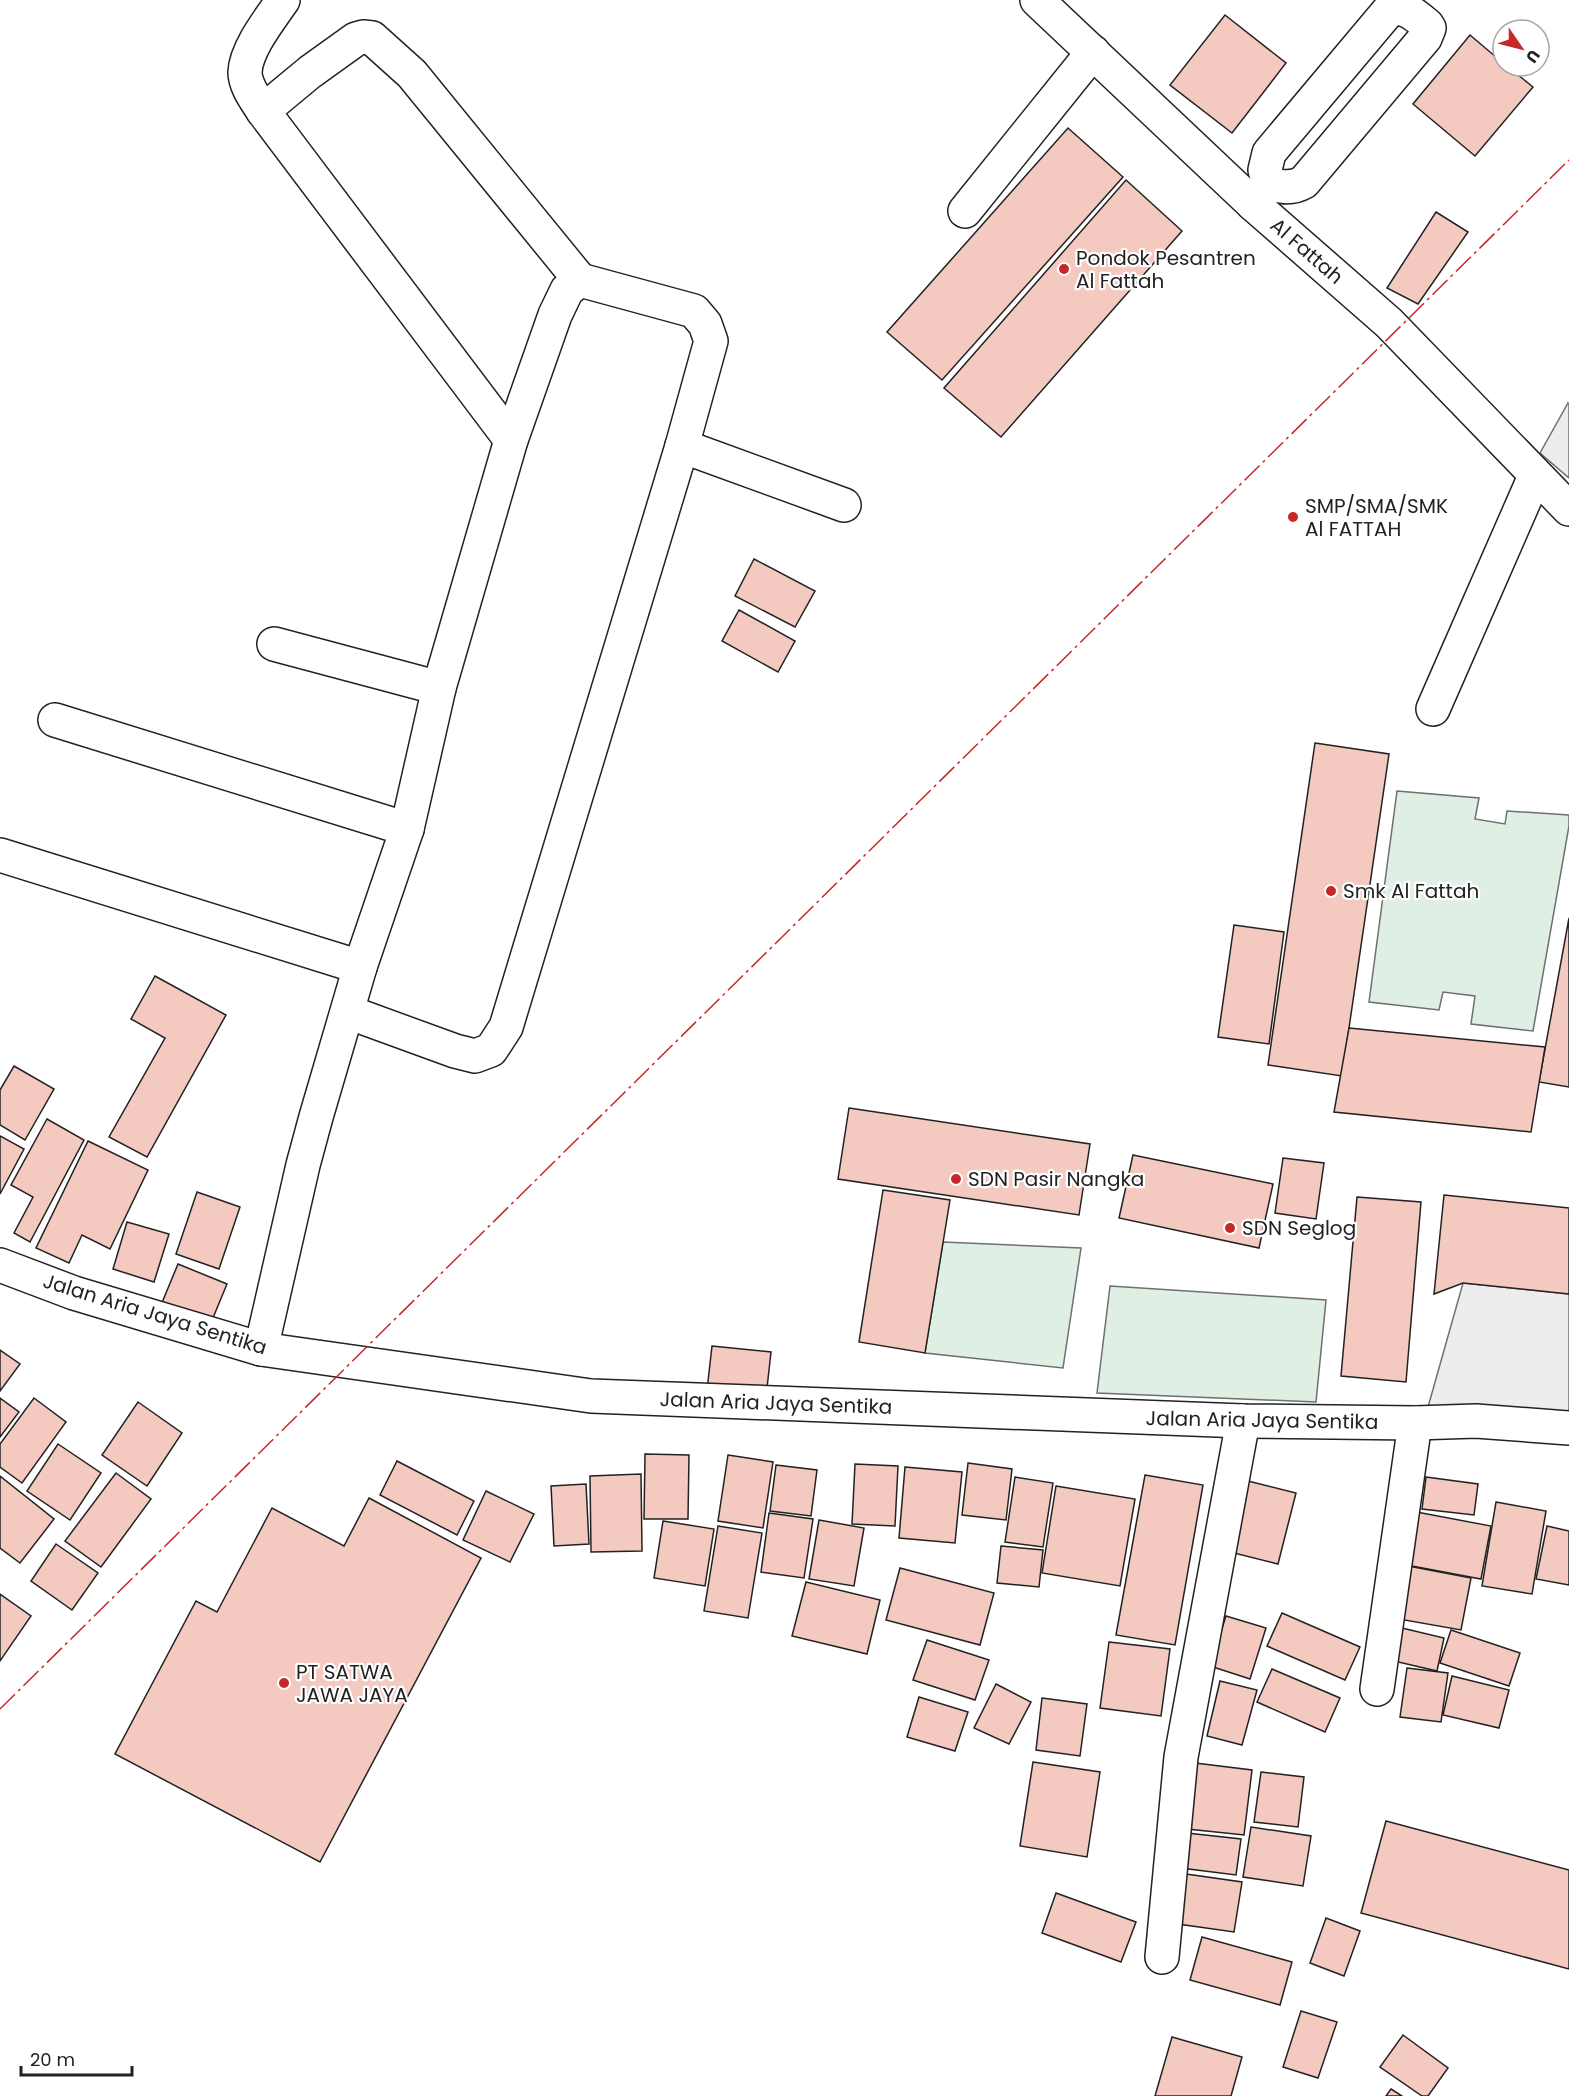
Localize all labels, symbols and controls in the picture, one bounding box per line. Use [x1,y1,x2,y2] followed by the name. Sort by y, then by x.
[1491,18,1551,78] north arrow
[1520,45,1546,68] text: U
[1265,211,1349,291] street label: Al Fattah
[1076,244,1256,295] place label: Pondok Pesantren Al Fattah
[1057,262,1071,276] marker: Pondok Pesantren Al Fattah
[1305,492,1448,543] place label: SMP/SMA/SMK Al FATTAH
[1286,510,1300,524] marker: SMP/SMA/SMK Al FATTAH
[1343,877,1479,905] place label: Smk Al Fattah
[1324,884,1338,898] marker: Smk Al Fattah
[968,1165,1144,1193] place label: SDN Pasir Nangka
[949,1172,963,1186] marker: SDN Pasir Nangka
[1242,1214,1356,1242] place label: SDN Seglog
[1223,1221,1237,1235] marker: SDN Seglog
[40,1267,270,1361] street label: Jalan Aria Jaya Sentika
[659,1385,893,1421] street label: Jalan Aria Jaya Sentika
[1145,1404,1379,1436] street label: Jalan Aria Jaya Sentika
[296,1658,408,1709] place label: PT SATWA JAWA JAYA
[277,1676,291,1690] marker: PT SATWA JAWA JAYA
[21,2039,132,2077] scale bar
[30,2047,75,2072] text: 20 m

